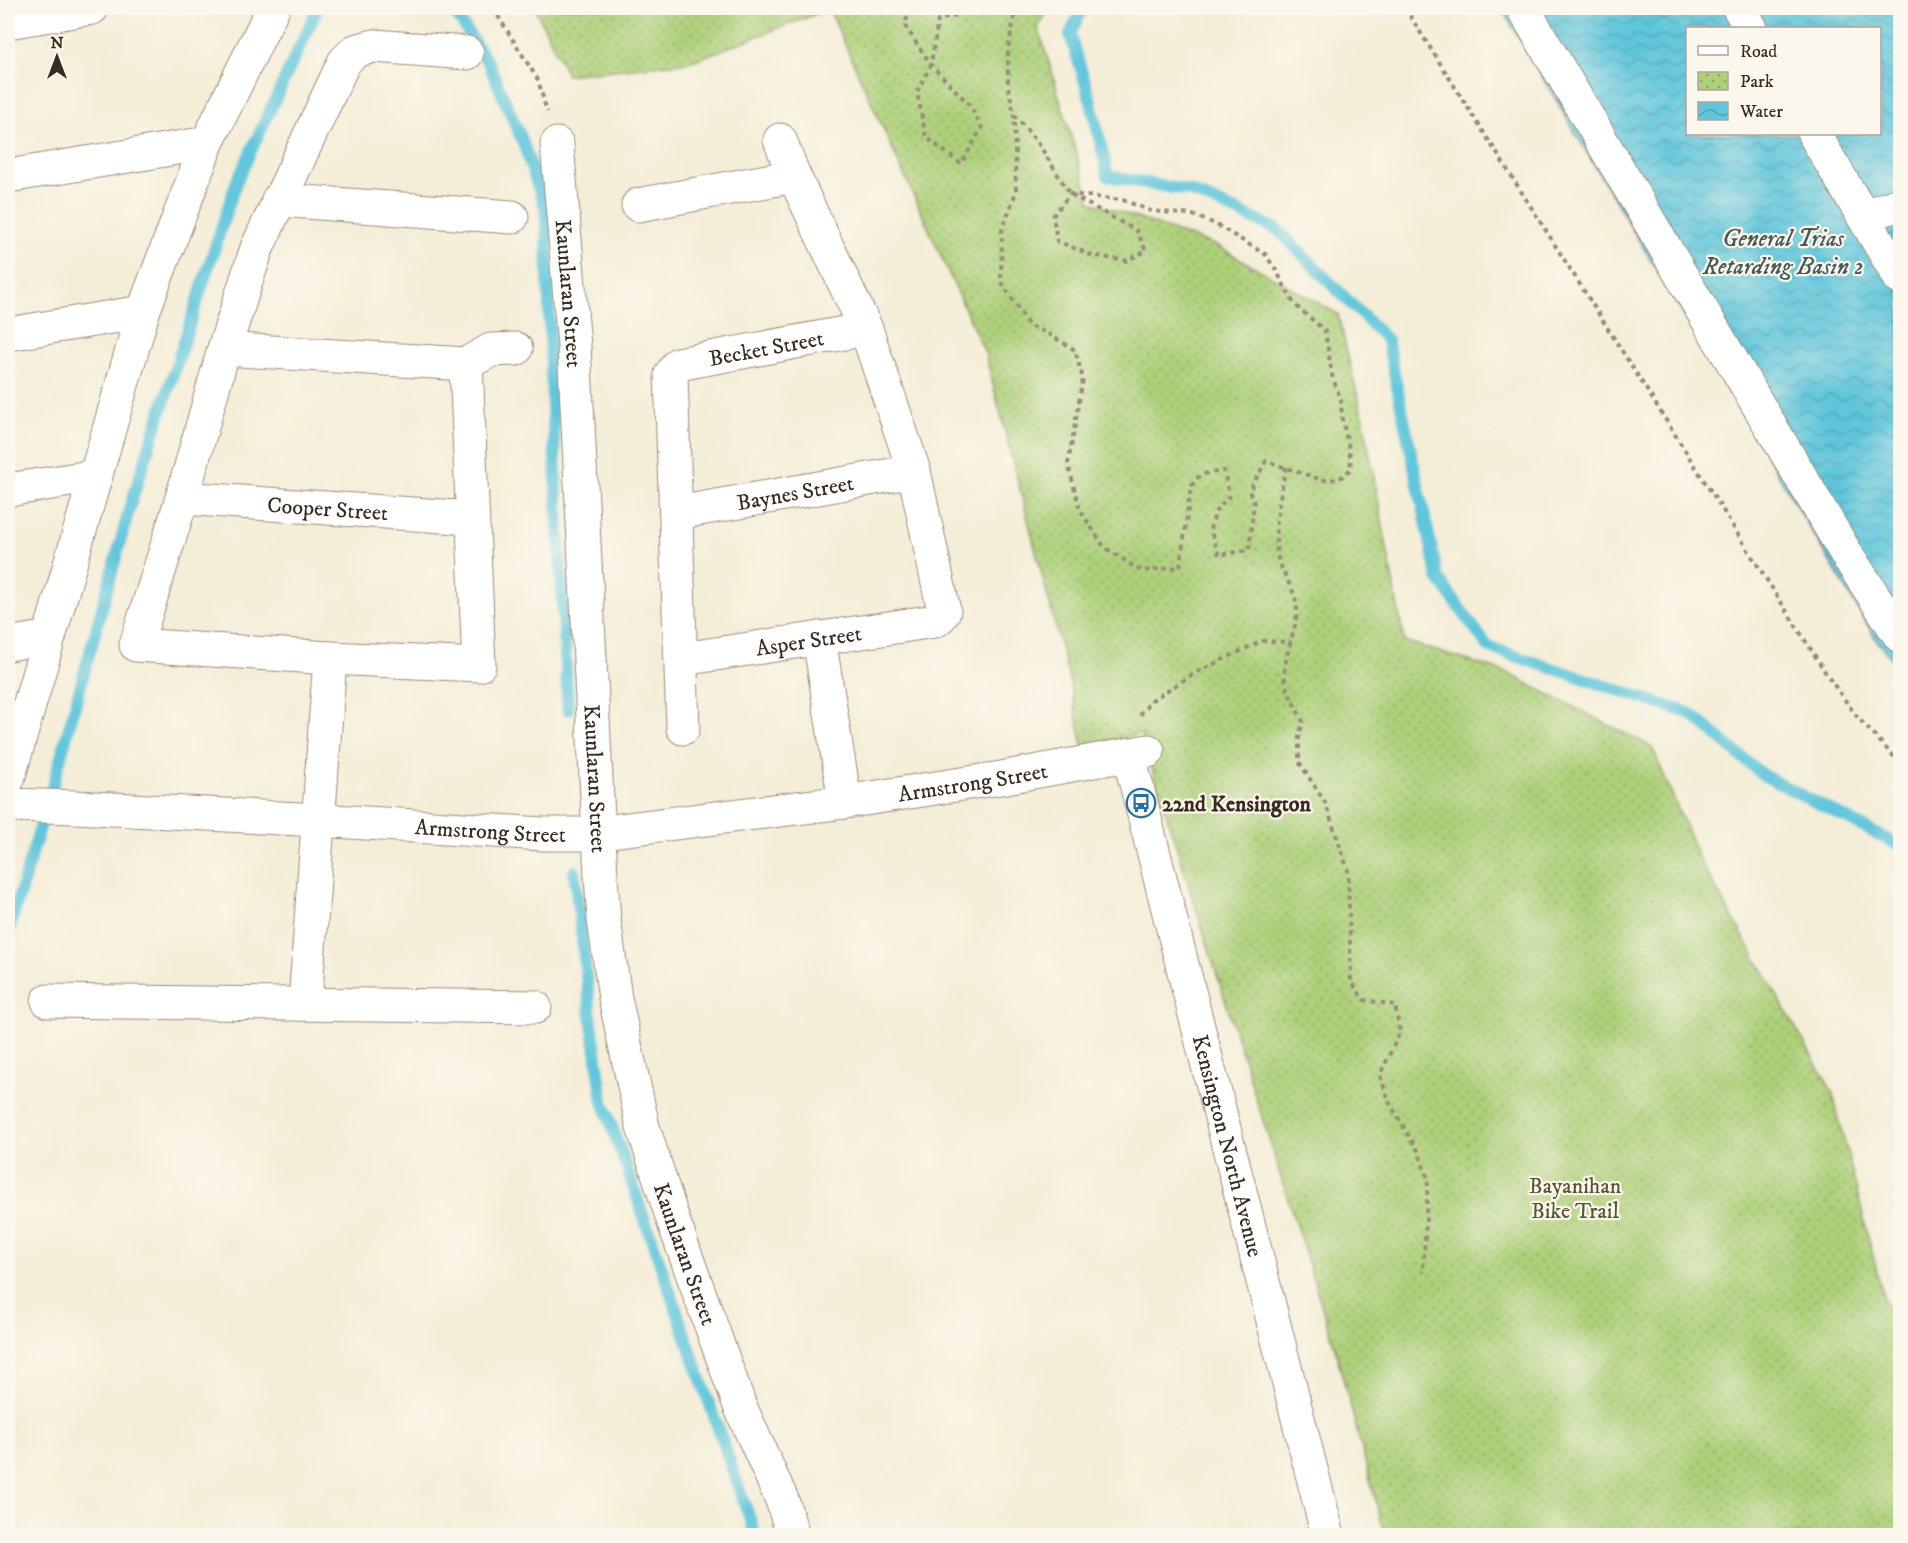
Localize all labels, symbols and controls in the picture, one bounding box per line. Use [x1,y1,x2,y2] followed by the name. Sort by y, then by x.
[27,27,87,87] north arrow
[1686,27,1881,135] legend
[50,33,64,53] text: N
[1740,41,1777,63] text: Road
[1740,71,1774,93] text: Park
[1739,101,1783,123] text: Water
[548,218,587,368] street label: Kaunlaran Street
[1702,224,1863,282] water label: General Trias Retarding Basin 2
[707,325,826,373] street label: Becket Street
[735,470,856,517] street label: Baynes Street
[266,492,389,527] street label: Cooper Street
[754,620,863,663] street label: Asper Street
[577,704,612,854] street label: Kaunlaran Street
[896,758,1050,809] street label: Armstrong Street
[1125,787,1157,819] bus stop icon: 22nd Kensington
[1162,791,1312,818] place label: 22nd Kensington
[414,814,566,849] street label: Armstrong Street
[1186,1032,1268,1260] street label: Kensington North Avenue
[1529,1173,1622,1225] park label: Bayanihan Bike Trail
[647,1180,722,1329] street label: Kaunlaran Street

